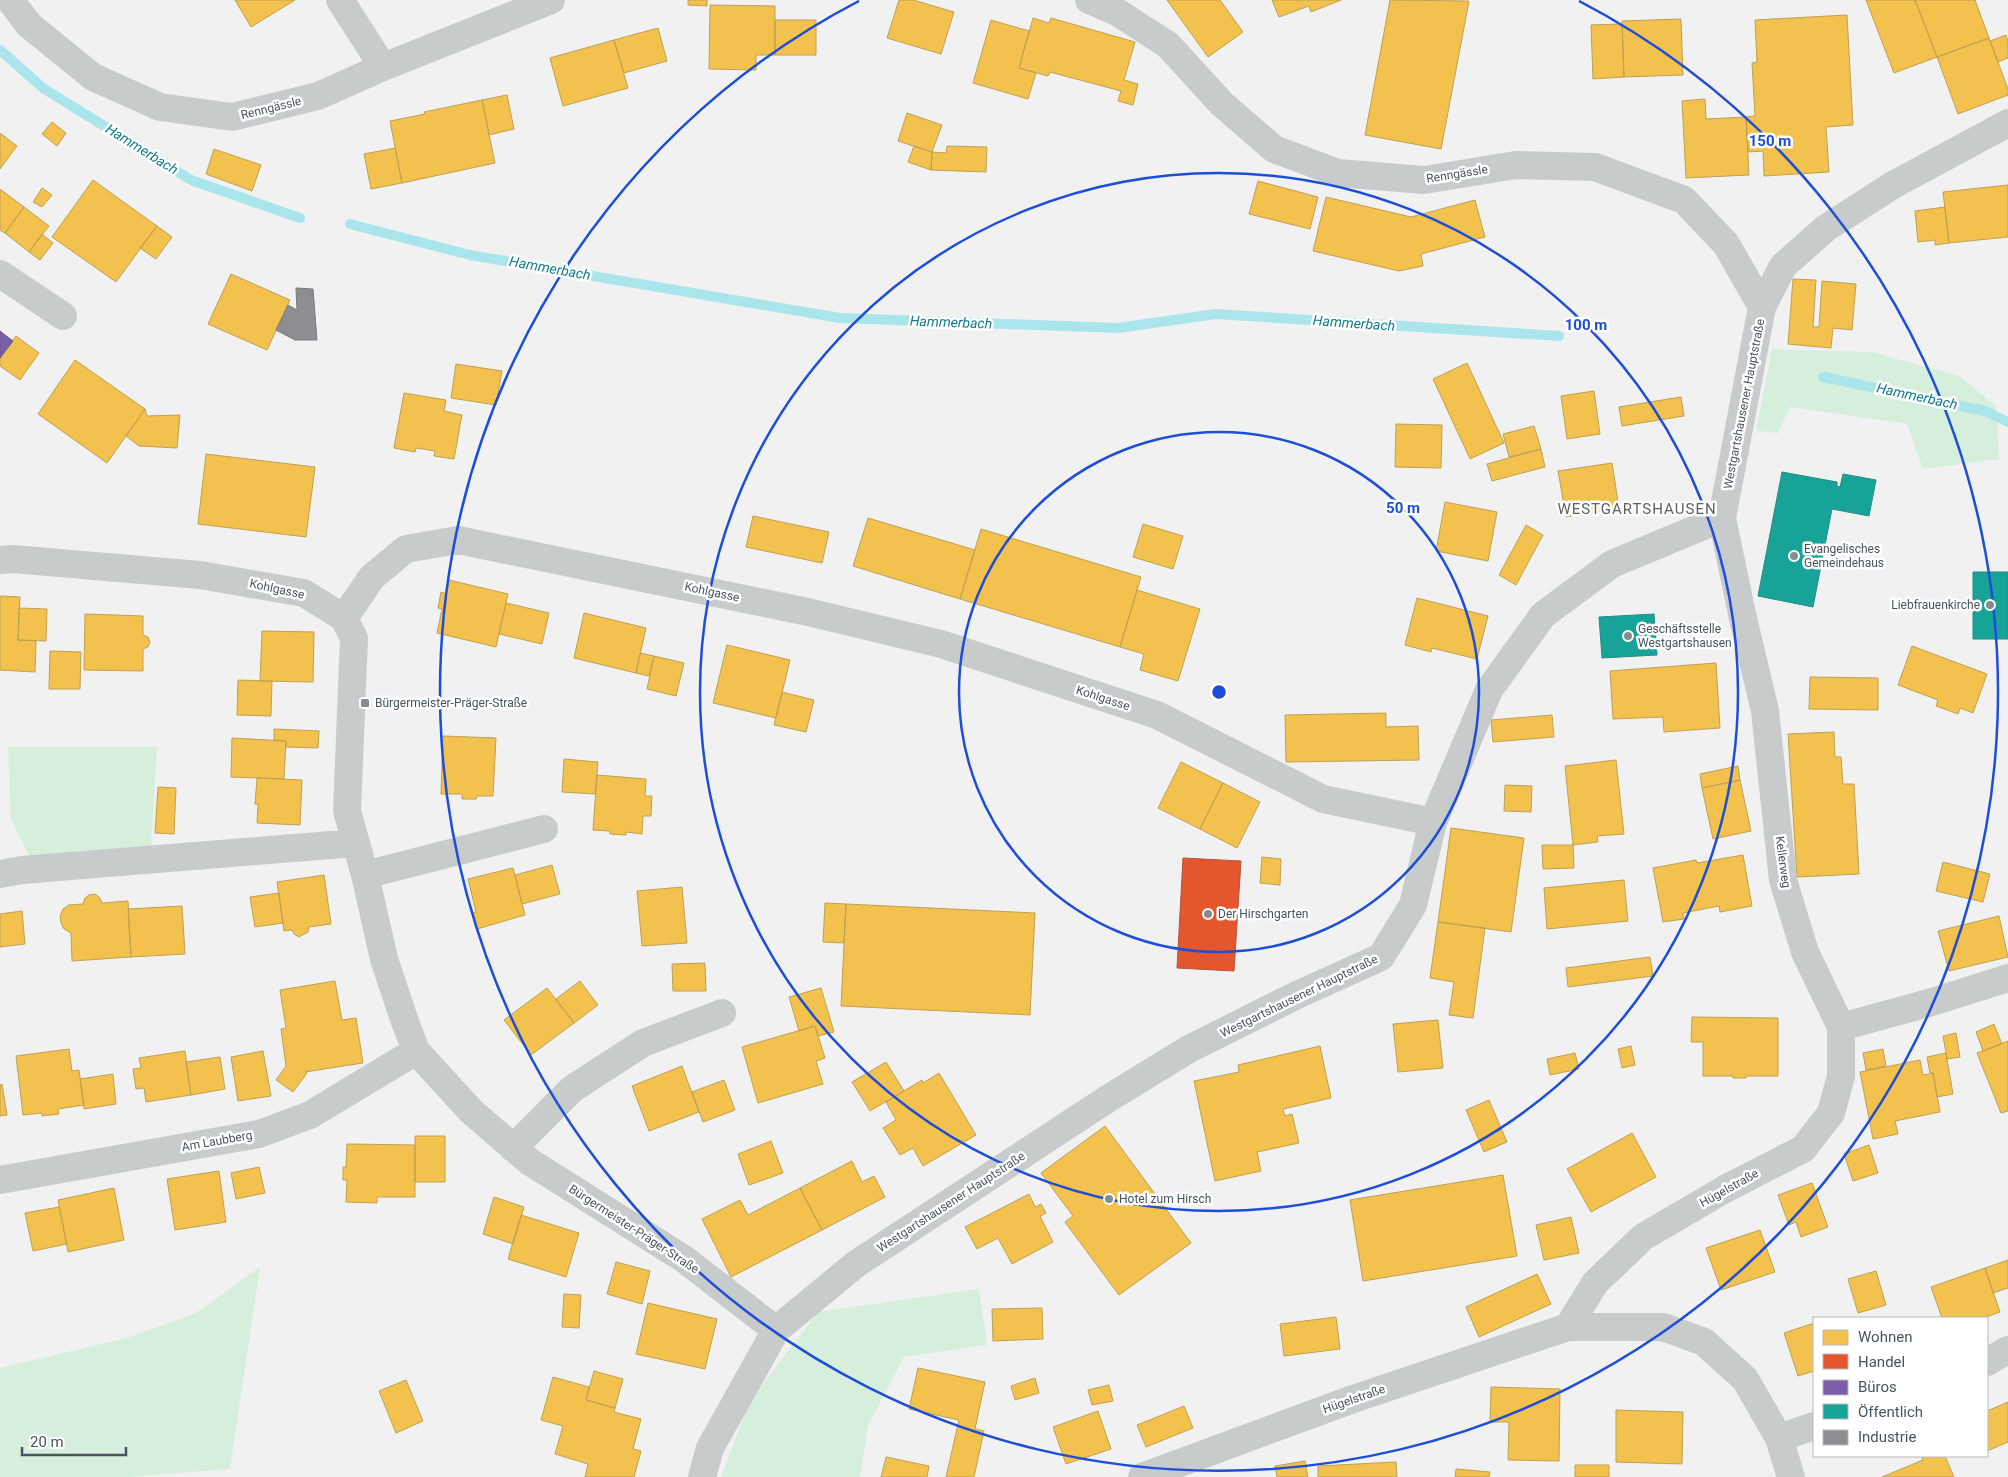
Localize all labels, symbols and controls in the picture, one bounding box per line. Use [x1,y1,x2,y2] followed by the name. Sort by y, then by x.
[239,94,303,122] street label: Renngässle
[103,120,181,178] water label: Hammerbach
[1749,132,1791,150] text: 150 m
[1425,162,1489,186] street label: Renngässle
[508,253,592,283] water label: Hammerbach
[1312,312,1396,334] water label: Hammerbach
[910,313,992,331] water label: Hammerbach
[1565,316,1607,334] text: 100 m
[1721,318,1767,490] street label: Westgartshausener Hauptstraße
[1875,380,1959,412] water label: Hammerbach
[1386,499,1420,517] text: 50 m
[1557,500,1717,518] district label: WESTGARTSHAUSEN
[1804,542,1884,570] place label: Evangelisches Gemeindehaus
[1788,550,1800,562] marker: Evangelisches Gemeindehaus
[248,576,306,602] street label: Kohlgasse
[683,579,741,605] street label: Kohlgasse
[1891,598,1980,612] place label: Liebfrauenkirche
[1984,599,1996,611] marker: Liebfrauenkirche
[1638,622,1732,650] place label: Geschäftsstelle Westgartshausen
[1622,630,1634,642] marker: Geschäftsstelle Westgartshausen
[1074,683,1132,713] street label: Kohlgasse
[1210,683,1228,701] centre of rings
[375,696,527,710] place label: Bürgermeister-Präger-Straße
[359,697,371,709] marker: Bürgermeister-Präger-Straße
[1772,835,1794,889] street label: Kellerweg
[1218,907,1308,921] place label: Der Hirschgarten
[1202,908,1214,920] marker: Der Hirschgarten
[1218,952,1380,1040] street label: Westgartshausener Hauptstraße
[181,1128,253,1154] street label: Am Laubberg
[874,1149,1028,1255] street label: Westgartshausener Hauptstraße
[1697,1166,1761,1210] street label: Hügelstraße
[566,1182,702,1276] street label: Bürgermeister-Präger-Straße
[1119,1192,1211,1206] place label: Hotel zum Hirsch
[1103,1193,1115,1205] marker: Hotel zum Hirsch
[1813,1317,1988,1457] legend
[1858,1328,1912,1346] text: Wohnen
[1858,1353,1905,1371] text: Handel
[1858,1378,1897,1396] text: Büros
[1321,1382,1387,1416] street label: Hügelstraße
[1858,1403,1923,1421] text: Öffentlich
[22,1424,126,1456] scale bar
[1858,1428,1916,1446] text: Industrie
[30,1433,64,1451] text: 20 m

